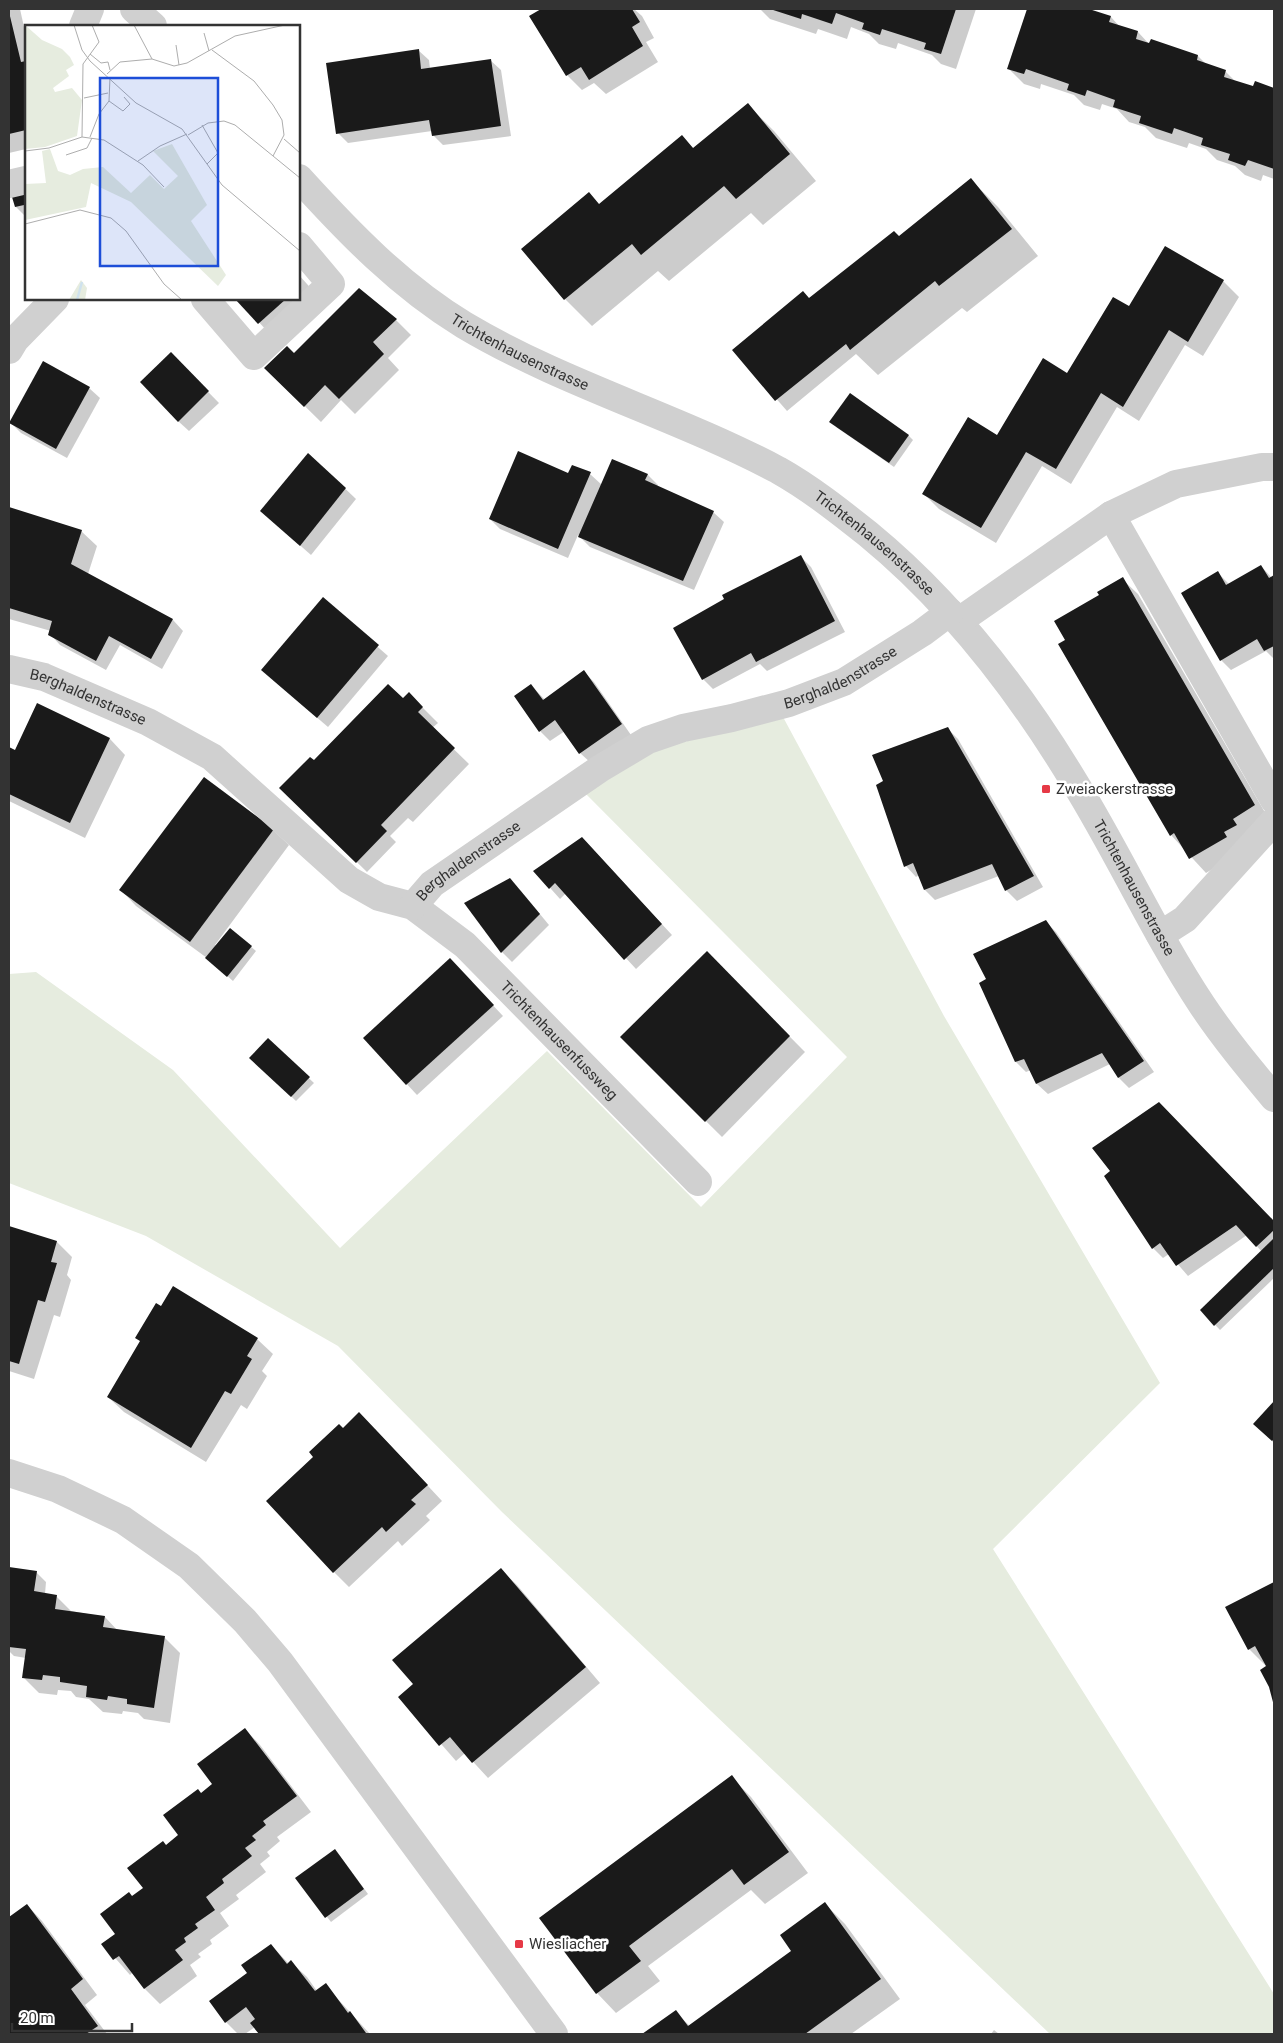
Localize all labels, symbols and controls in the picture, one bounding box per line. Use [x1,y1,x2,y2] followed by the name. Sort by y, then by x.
[25,25,300,300] inset map
[447,310,592,394] street label: Trichtenhausenstrasse
[811,487,938,599] street label: Trichtenhausenstrasse
[782,642,900,713] street label: Berghaldenstrasse
[28,665,149,729] street label: Berghaldenstrasse
[1056,780,1173,798] place label: Zweiackerstrasse
[1040,783,1052,795] marker: Zweiackerstrasse
[413,817,524,905] street label: Berghaldenstrasse
[1090,817,1179,959] street label: Trichtenhausenstrasse
[497,977,621,1104] street label: Trichtenhausenfussweg
[529,1935,606,1953] place label: Wiesliacher
[513,1938,525,1950] marker: Wiesliacher
[12,2000,132,2032] scale bar
[20,2009,54,2027] text: 20 m

